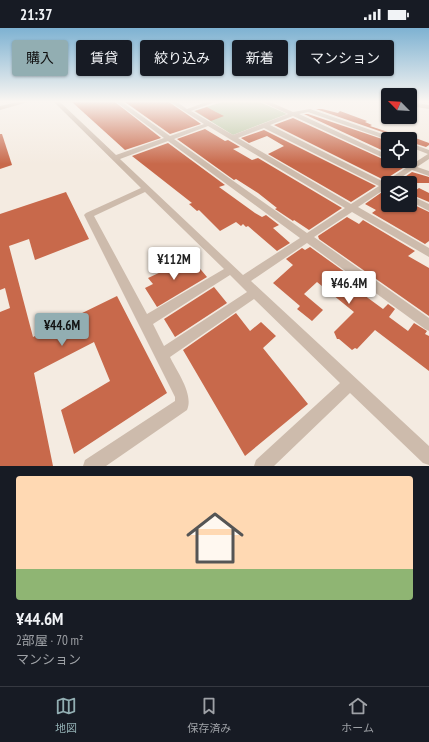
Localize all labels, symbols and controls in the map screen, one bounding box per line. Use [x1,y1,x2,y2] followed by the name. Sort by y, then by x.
[20,5,52,24] text: 21:37
[12,40,68,76] chip: 購入
[76,40,132,76] chip: 賃貸
[140,40,224,76] chip: 絞り込み
[232,40,288,76] chip: 新着
[296,40,394,76] chip: マンション
[381,88,417,124] north arrow
[381,88,417,212] map controls
[381,132,417,168] button: locate
[381,176,417,212] button: layers
[146,247,202,281] pin: ¥112M
[157,251,191,268] text: ¥112M
[316,271,382,305] pin: ¥46.4M
[331,275,367,292] text: ¥46.4M
[29,313,95,347] pin: ¥44.6M
[44,317,80,334] text: ¥44.6M
[179,502,251,574] icon: home
[16,608,63,630] text: ¥44.6M
[16,632,83,649] text: 2部屋 · 70 m²
[16,651,81,668] text: マンション
[55,695,77,735] tab: 地図
[187,695,231,735] tab: 保存済み
[341,695,374,735] tab: ホーム

